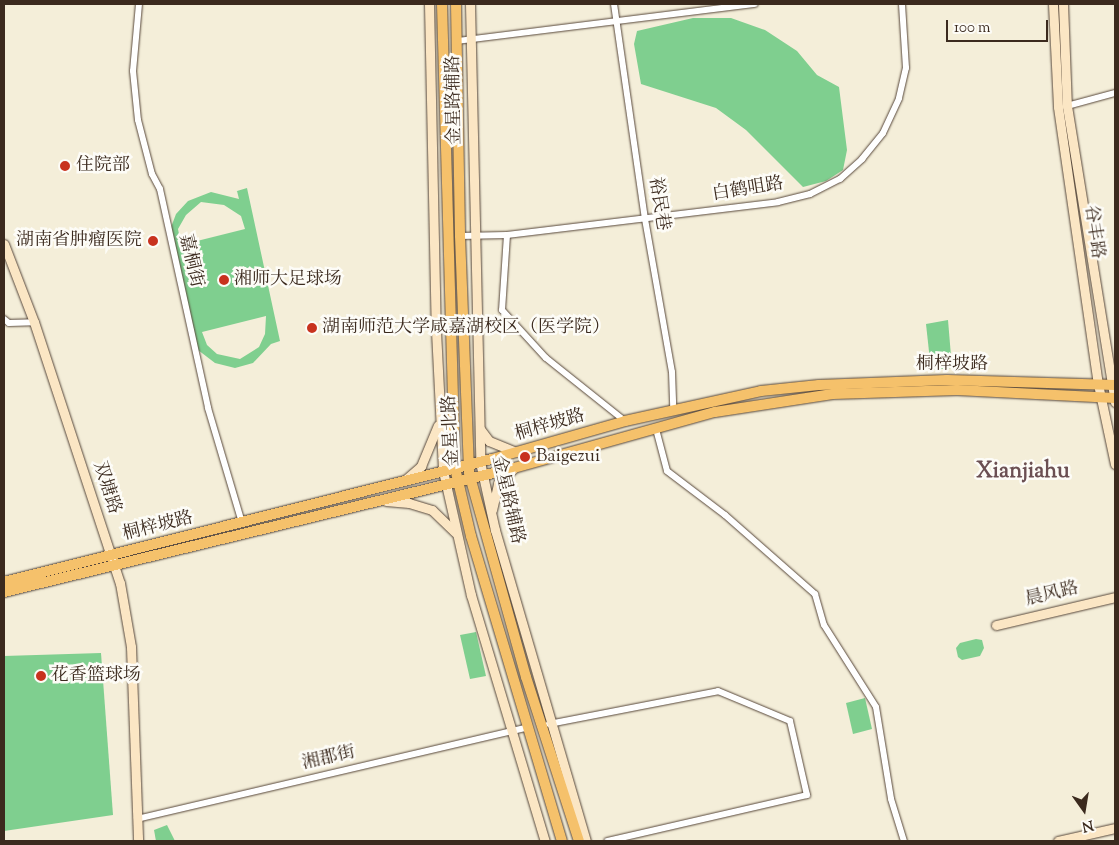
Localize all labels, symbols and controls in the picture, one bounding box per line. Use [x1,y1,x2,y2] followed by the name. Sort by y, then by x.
[949,10,1052,42] scale bar
[954,18,990,39] text: 100 m
[443,55,467,145] street label: 金星路辅路
[76,155,130,177] place label: 住院部
[58,159,72,173] marker: 住院部
[711,174,785,206] street label: 白鹤咀路
[643,176,673,232] street label: 裕民巷
[1079,204,1107,260] street label: 谷丰路
[16,230,142,252] place label: 湖南省肿瘤医院
[173,232,207,290] street label: 嘉桐街
[146,234,160,248] marker: 湖南省肿瘤医院
[234,269,342,291] place label: 湘师大足球场
[218,274,230,286] marker: 湘师大足球场
[322,317,610,339] place label: 湖南师范大学咸嘉湖校区（医学院）
[306,322,318,334] marker: 湖南师范大学咸嘉湖校区（医学院）
[916,354,988,376] street label: 桐梓坡路
[439,394,465,468] street label: 金星北路
[512,406,588,446] street label: 桐梓坡路
[536,446,600,468] place label: Baigezui
[518,450,532,464] marker: Baigezui
[486,454,528,546] street label: 金星路辅路
[87,459,125,517] street label: 双塘路
[976,460,1070,486] district label: Xianjiahu
[120,508,196,546] street label: 桐梓坡路
[1023,578,1081,612] street label: 晨风路
[51,665,141,687] place label: 花香篮球场
[35,670,47,682] marker: 花香篮球场
[300,742,358,776] street label: 湘郡街
[1059,785,1109,835] north arrow
[1080,814,1095,836] text: N

